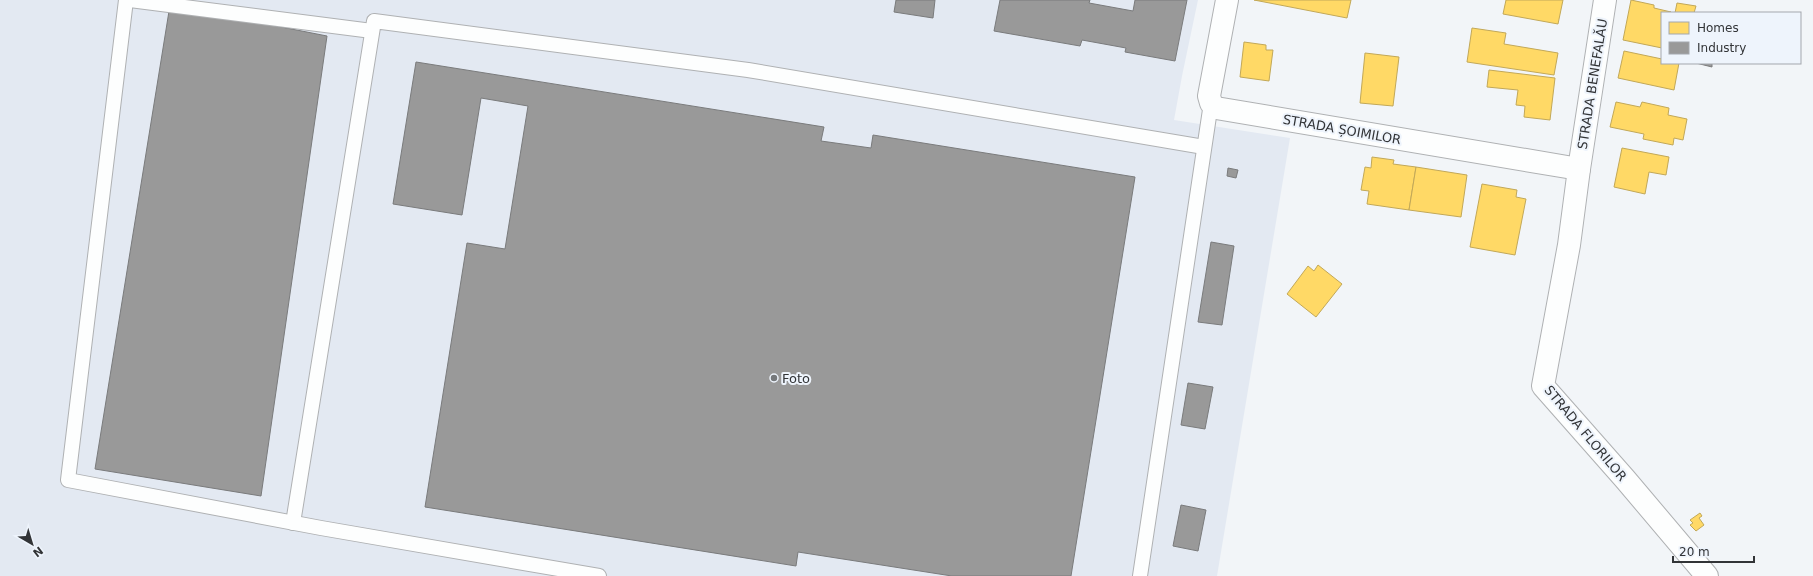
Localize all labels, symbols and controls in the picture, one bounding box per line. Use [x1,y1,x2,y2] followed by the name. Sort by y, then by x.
[1661,12,1801,64] legend
[1575,18,1610,151] street label: STRADA BENEFALĂU
[1697,21,1739,35] text: Homes
[1697,41,1746,55] text: Industry
[1282,112,1402,147] street label: STRADA ȘOIMILOR
[782,371,810,386] place label: Foto
[769,373,779,383] marker: Foto
[1541,383,1630,484] street label: STRADA FLORILOR
[12,524,52,564] north arrow
[1673,538,1754,564] scale bar
[30,544,45,559] text: N
[1679,545,1710,559] text: 20 m

